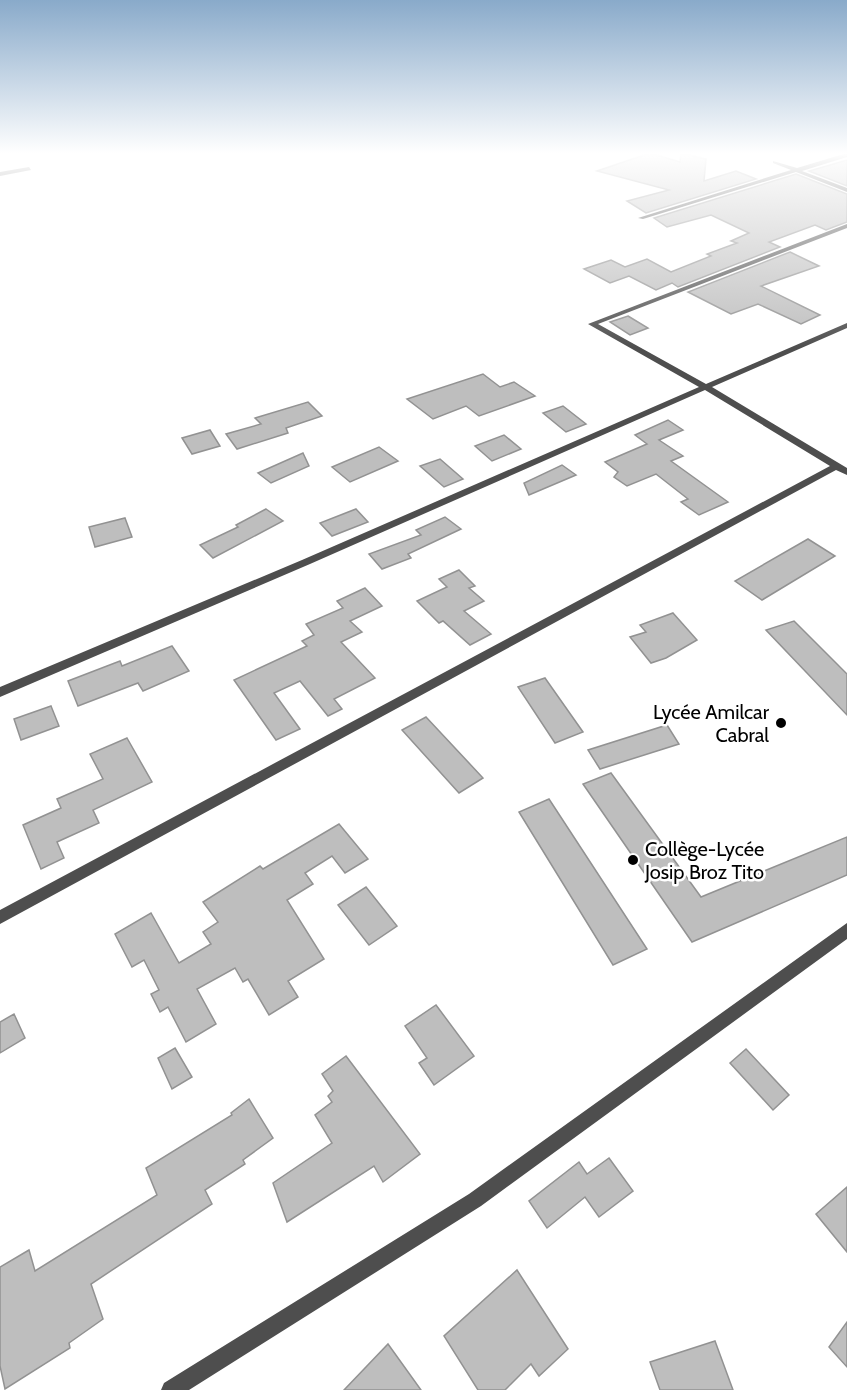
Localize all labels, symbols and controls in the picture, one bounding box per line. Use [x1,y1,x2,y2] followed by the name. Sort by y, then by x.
[653,700,770,747] place label: Lycée Amilcar Cabral
[774,716,788,730] marker: Lycée Amilcar Cabral
[644,837,764,884] place label: Collège-Lycée Josip Broz Tito
[626,853,640,867] marker: Collège-Lycée Josip Broz Tito

